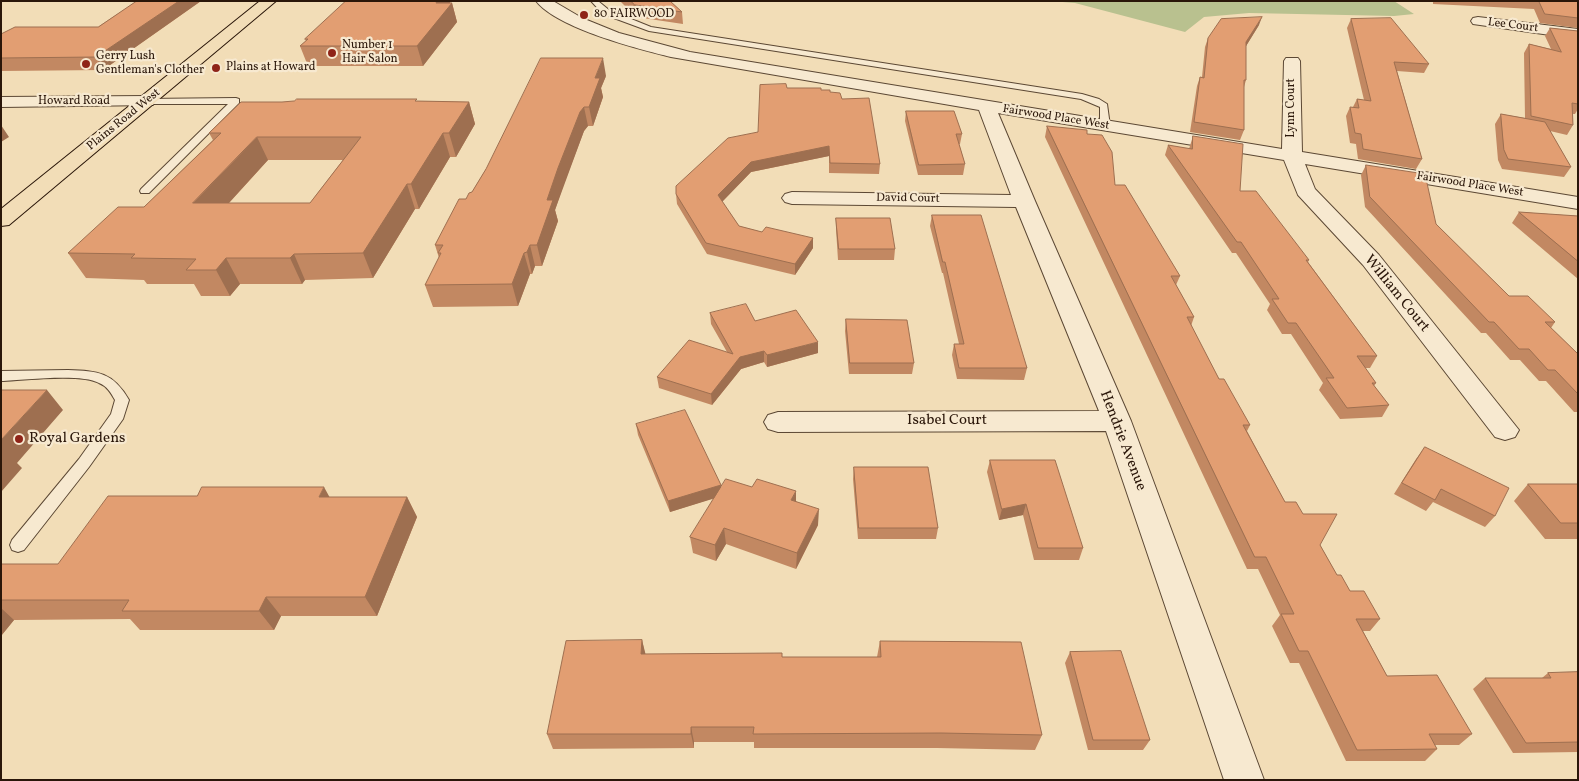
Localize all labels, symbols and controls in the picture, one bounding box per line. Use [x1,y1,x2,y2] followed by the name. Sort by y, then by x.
[594,8,674,22] place label: 80 FAIRWOOD
[578,9,590,21] marker: 80 FAIRWOOD
[1487,16,1539,36] street label: Lee Court
[342,39,398,67] place label: Number 1 Hair Salon
[326,47,338,59] marker: Number 1 Hair Salon
[96,50,204,78] place label: Gerry Lush Gentleman's Clother
[80,58,92,70] marker: Gerry Lush Gentleman's Clother
[226,61,316,75] place label: Plains at Howard
[210,62,222,74] marker: Plains at Howard
[1285,78,1299,138] street label: Lynn Court
[84,86,164,154] street label: Plains Road West
[38,95,110,109] street label: Howard Road
[1002,102,1110,134] street label: Fairwood Place West
[1416,169,1524,201] street label: Fairwood Place West
[876,191,940,207] street label: David Court
[1359,252,1433,336] street label: William Court
[1095,388,1149,494] street label: Hendrie Avenue
[907,412,987,430] street label: Isabel Court
[29,430,126,448] place label: Royal Gardens
[13,433,25,445] marker: Royal Gardens

